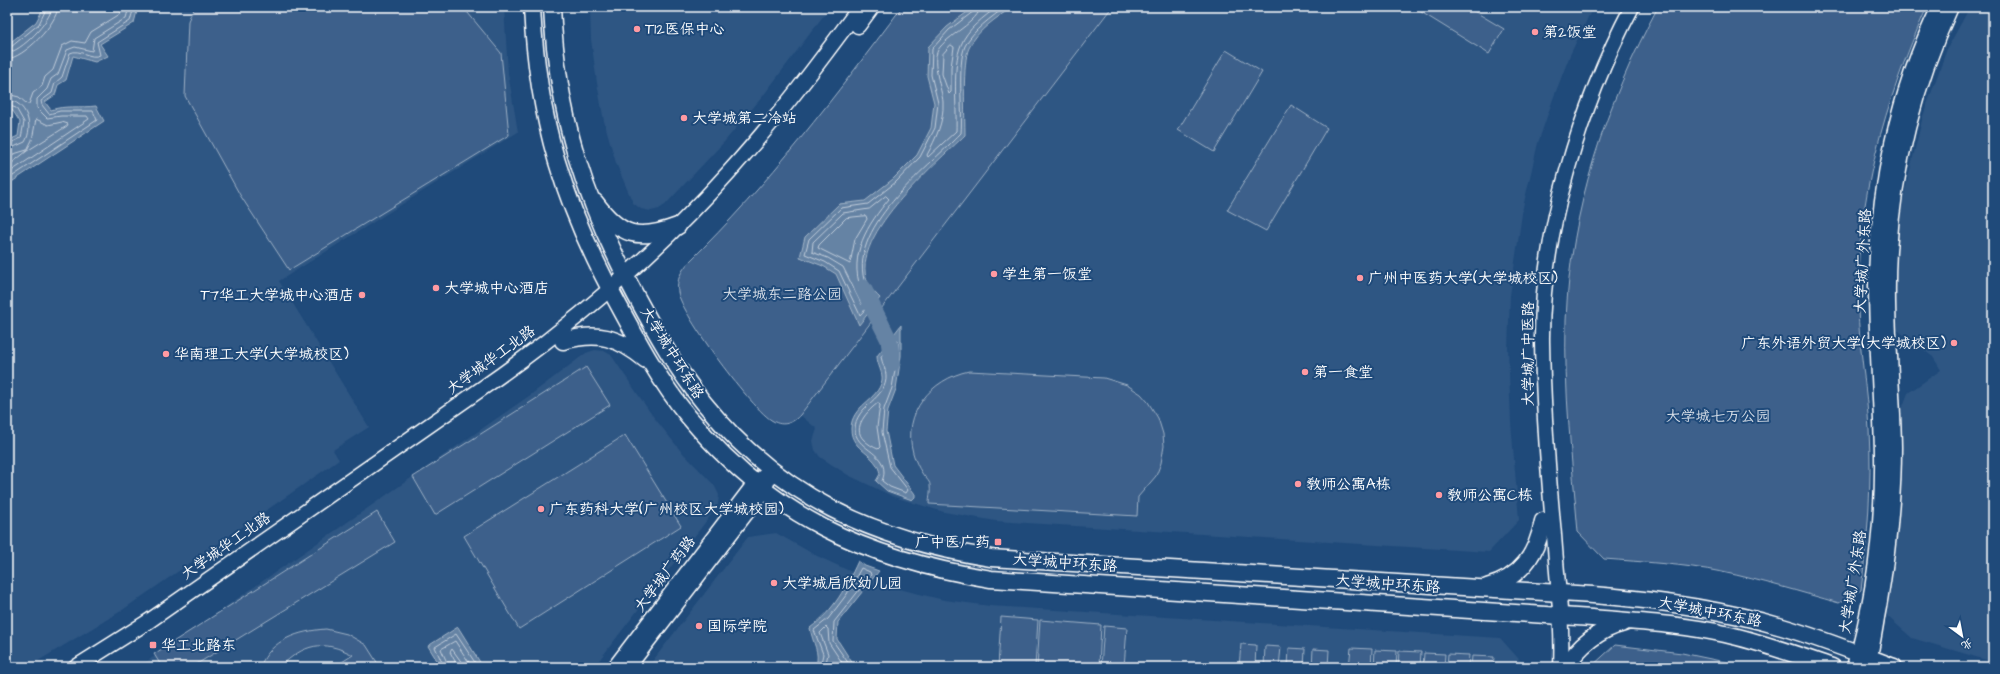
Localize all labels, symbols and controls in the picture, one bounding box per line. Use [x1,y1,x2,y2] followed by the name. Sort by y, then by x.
[645,19,725,40] place label: T12医保中心
[1543,22,1597,43] place label: 第2饭堂
[632,24,642,34] marker: T12医保中心
[1530,27,1540,37] marker: 第2饭堂
[692,108,797,129] place label: 大学城第二冷站
[679,113,689,123] marker: 大学城第二冷站
[1850,208,1876,314] street label: 大学城广外东路
[1002,264,1092,285] place label: 学生第一饭堂
[1368,268,1558,289] place label: 广州中医药大学(大学城校区)
[989,269,999,279] marker: 学生第一饭堂
[1355,273,1365,283] marker: 广州中医药大学(大学城校区)
[444,278,549,299] place label: 大学城中心酒店
[431,283,441,293] marker: 大学城中心酒店
[722,284,842,305] park label: 大学城东二路公园
[200,285,354,306] place label: T7华工大学城中心酒店
[357,290,367,300] marker: T7华工大学城中心酒店
[1518,301,1539,407] street label: 大学城广中医路
[635,303,709,403] street label: 大学城中环东路
[442,321,540,399] street label: 大学城华工北路
[1741,333,1946,354] place label: 广东外语外贸大学(大学城校区)
[1949,338,1959,348] marker: 广东外语外贸大学(大学城校区)
[174,344,349,365] place label: 华南理工大学(大学城校区)
[161,349,171,359] marker: 华南理工大学(大学城校区)
[1313,362,1373,383] place label: 第一食堂
[1300,367,1310,377] marker: 第一食堂
[1665,406,1771,427] park label: 大学城七万公园
[1306,474,1391,495] place label: 教师公寓A栋
[1293,479,1303,489] marker: 教师公寓A栋
[1447,485,1533,506] place label: 教师公寓C栋
[1434,490,1444,500] marker: 教师公寓C栋
[549,499,784,520] place label: 广东药科大学(广州校区大学城校园)
[536,504,546,514] marker: 广东药科大学(广州校区大学城校园)
[177,507,275,585] street label: 大学城华工北路
[1834,528,1872,636] street label: 大学城广外东路
[630,532,700,616] street label: 大学城广药路
[915,532,990,553] place label: 广中医广药
[993,537,1003,547] marker: 广中医广药
[1012,549,1118,577] street label: 大学城中环东路
[1335,570,1441,598] street label: 大学城中环东路
[782,573,902,594] place label: 大学城启欣幼儿园
[769,578,779,588] marker: 大学城启欣幼儿园
[1656,592,1764,632] street label: 大学城中环东路
[707,616,767,637] place label: 国际学院
[1942,616,1982,656] north arrow
[694,621,704,631] marker: 国际学院
[161,635,236,656] place label: 华工北路东
[1958,635,1976,653] text: 北
[148,640,158,650] marker: 华工北路东

